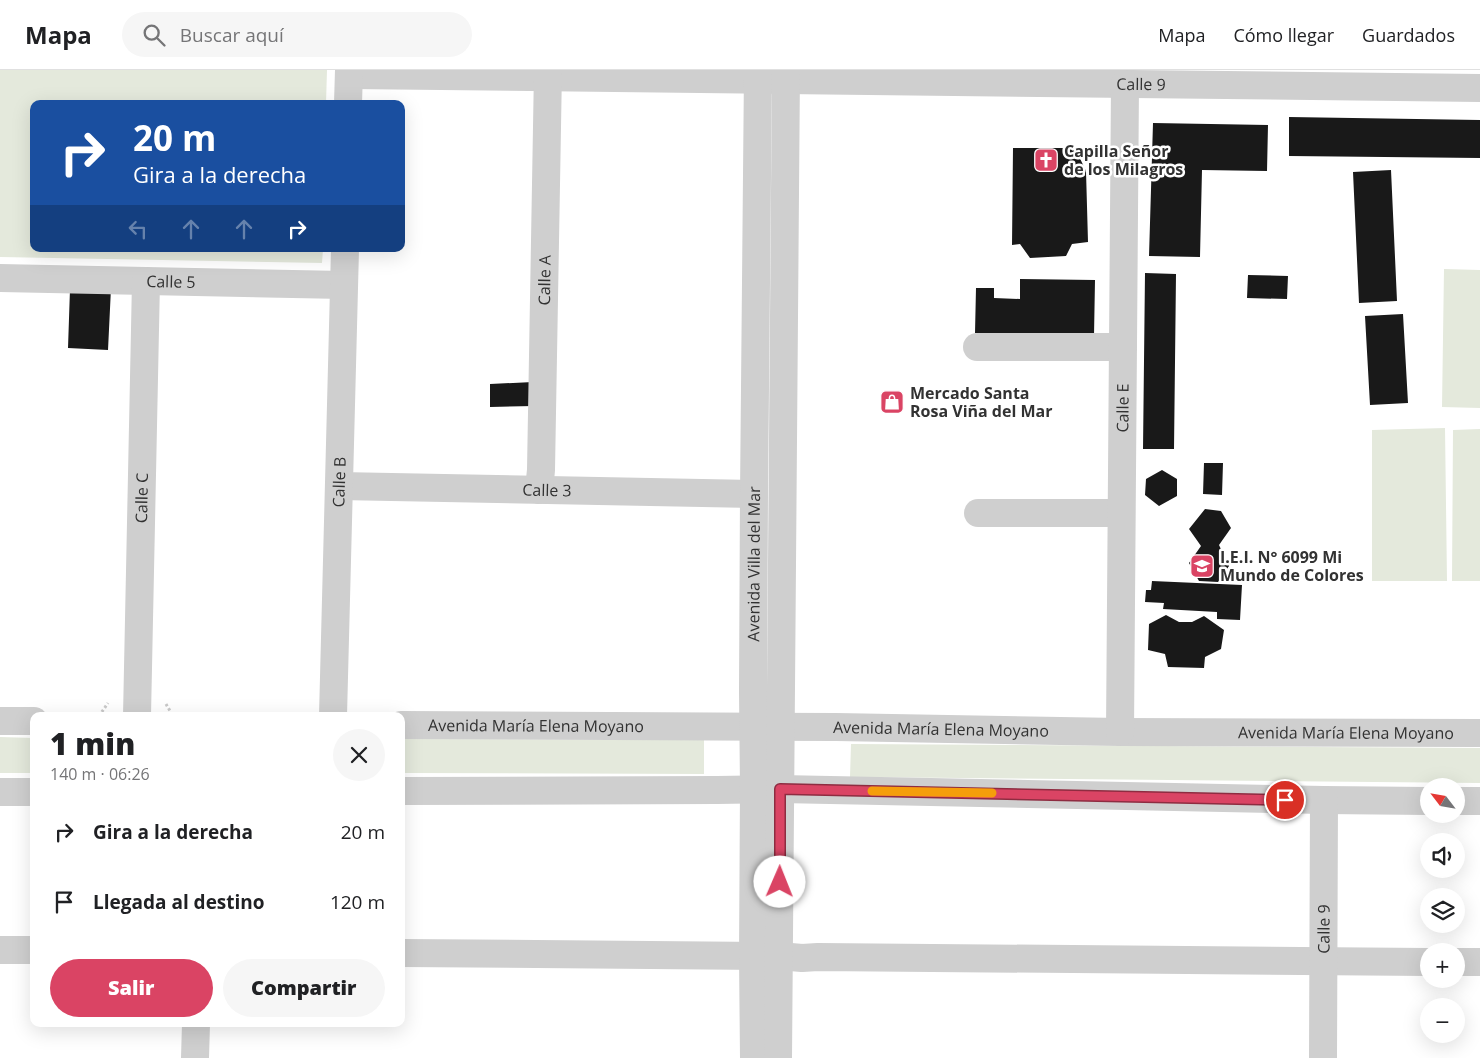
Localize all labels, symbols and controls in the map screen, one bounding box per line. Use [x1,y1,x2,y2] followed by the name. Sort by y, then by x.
[122,12,472,57] search box
[25,18,92,51] text: Mapa
[140,21,168,49] icon: search
[180,22,284,48] text: Buscar aquí
[1158,23,1205,47] text: Mapa
[1233,23,1334,47] text: Cómo llegar
[1362,23,1455,47] text: Guardados
[1116,73,1166,95] street label: Calle 9
[133,114,216,161] text: 20 m
[50,120,115,185] icon: right
[1064,140,1183,180] place label: Capilla Señor de los Milagros
[1033,147,1059,173] church icon: Capilla Señor de los Milagros
[133,159,306,189] text: Gira a la derecha
[124,215,152,243] icon: left
[177,215,205,243] icon: ahead
[230,215,258,243] icon: ahead
[283,215,311,243] icon: right
[533,254,556,305] street label: Calle A
[146,270,196,293] street label: Calle 5
[910,382,1053,422] place label: Mercado Santa Rosa Viña del Mar
[1111,383,1134,433] street label: Calle E
[879,389,905,415] shop icon: Mercado Santa Rosa Viña del Mar
[327,457,351,508] street label: Calle B
[130,473,153,523] street label: Calle C
[522,479,572,501] street label: Calle 3
[742,486,765,642] street label: Avenida Villa del Mar
[1220,546,1364,586] place label: I.E.I. N° 6099 Mi Mundo de Colores
[1189,553,1215,579] school or university icon: I.E.I. N° 6099 Mi Mundo de Colores
[428,714,644,737] street label: Avenida María Elena Moyano
[833,716,1049,742] street label: Avenida María Elena Moyano
[1238,721,1454,744] street label: Avenida María Elena Moyano
[50,723,135,764] text: 1 min
[333,729,385,781] button: close
[50,763,150,785] text: 140 m · 06:26
[1420,778,1465,822] north arrow
[1420,778,1465,1043] map controls
[1264,779,1306,821] pin
[1271,786,1299,814] icon: arrive
[50,818,78,846] icon: right
[93,819,253,845] text: Gira a la derecha
[341,819,385,845] text: 20 m
[1420,833,1465,878] button: sound
[753,855,805,907] position arrow
[50,888,78,916] icon: arrive
[1420,888,1465,933] button: layers
[93,889,265,915] text: Llegada al destino
[330,889,385,915] text: 120 m
[1312,904,1335,954] street label: Calle 9
[1420,943,1465,988] button: +
[50,959,213,1017] button: Salir
[223,959,385,1017] button: Compartir
[1420,998,1465,1043] button: −

